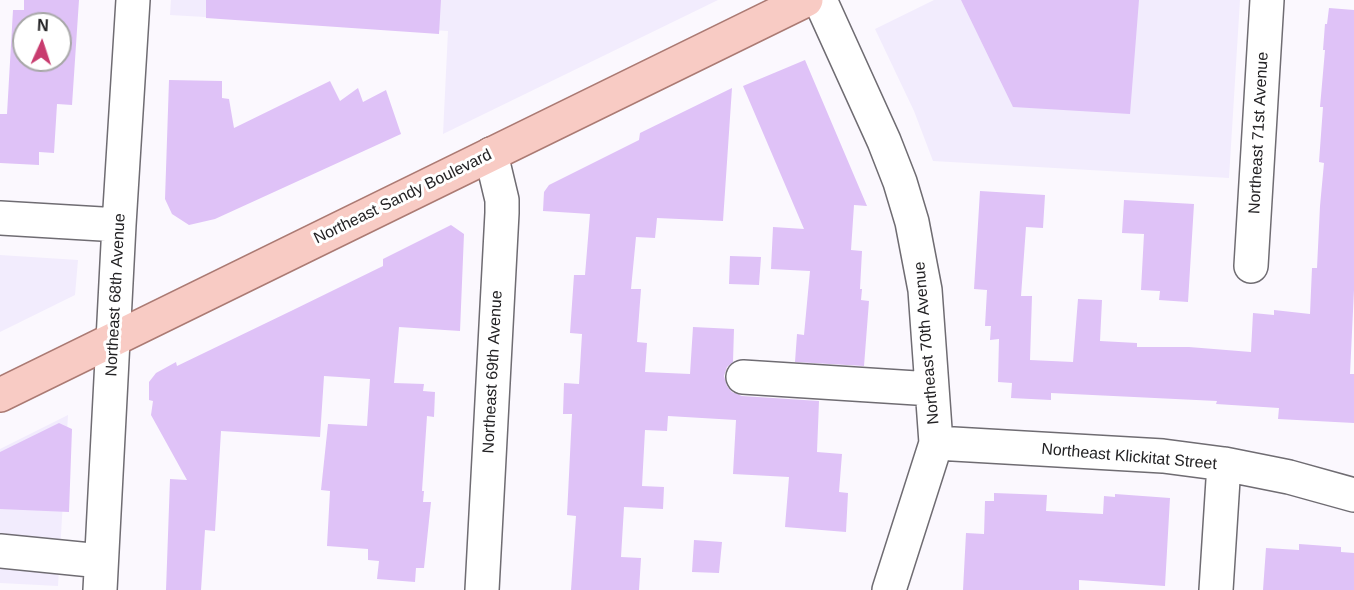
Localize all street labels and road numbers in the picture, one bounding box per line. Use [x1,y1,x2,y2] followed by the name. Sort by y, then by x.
[1245,51,1273,215] street label: Northeast 71st Avenue
[311,145,495,249] street label: Northeast Sandy Boulevard
[102,213,130,377] street label: Northeast 68th Avenue
[910,261,944,425] street label: Northeast 70th Avenue
[479,290,507,454] street label: Northeast 69th Avenue
[1040,440,1218,474] street label: Northeast Klickitat Street

